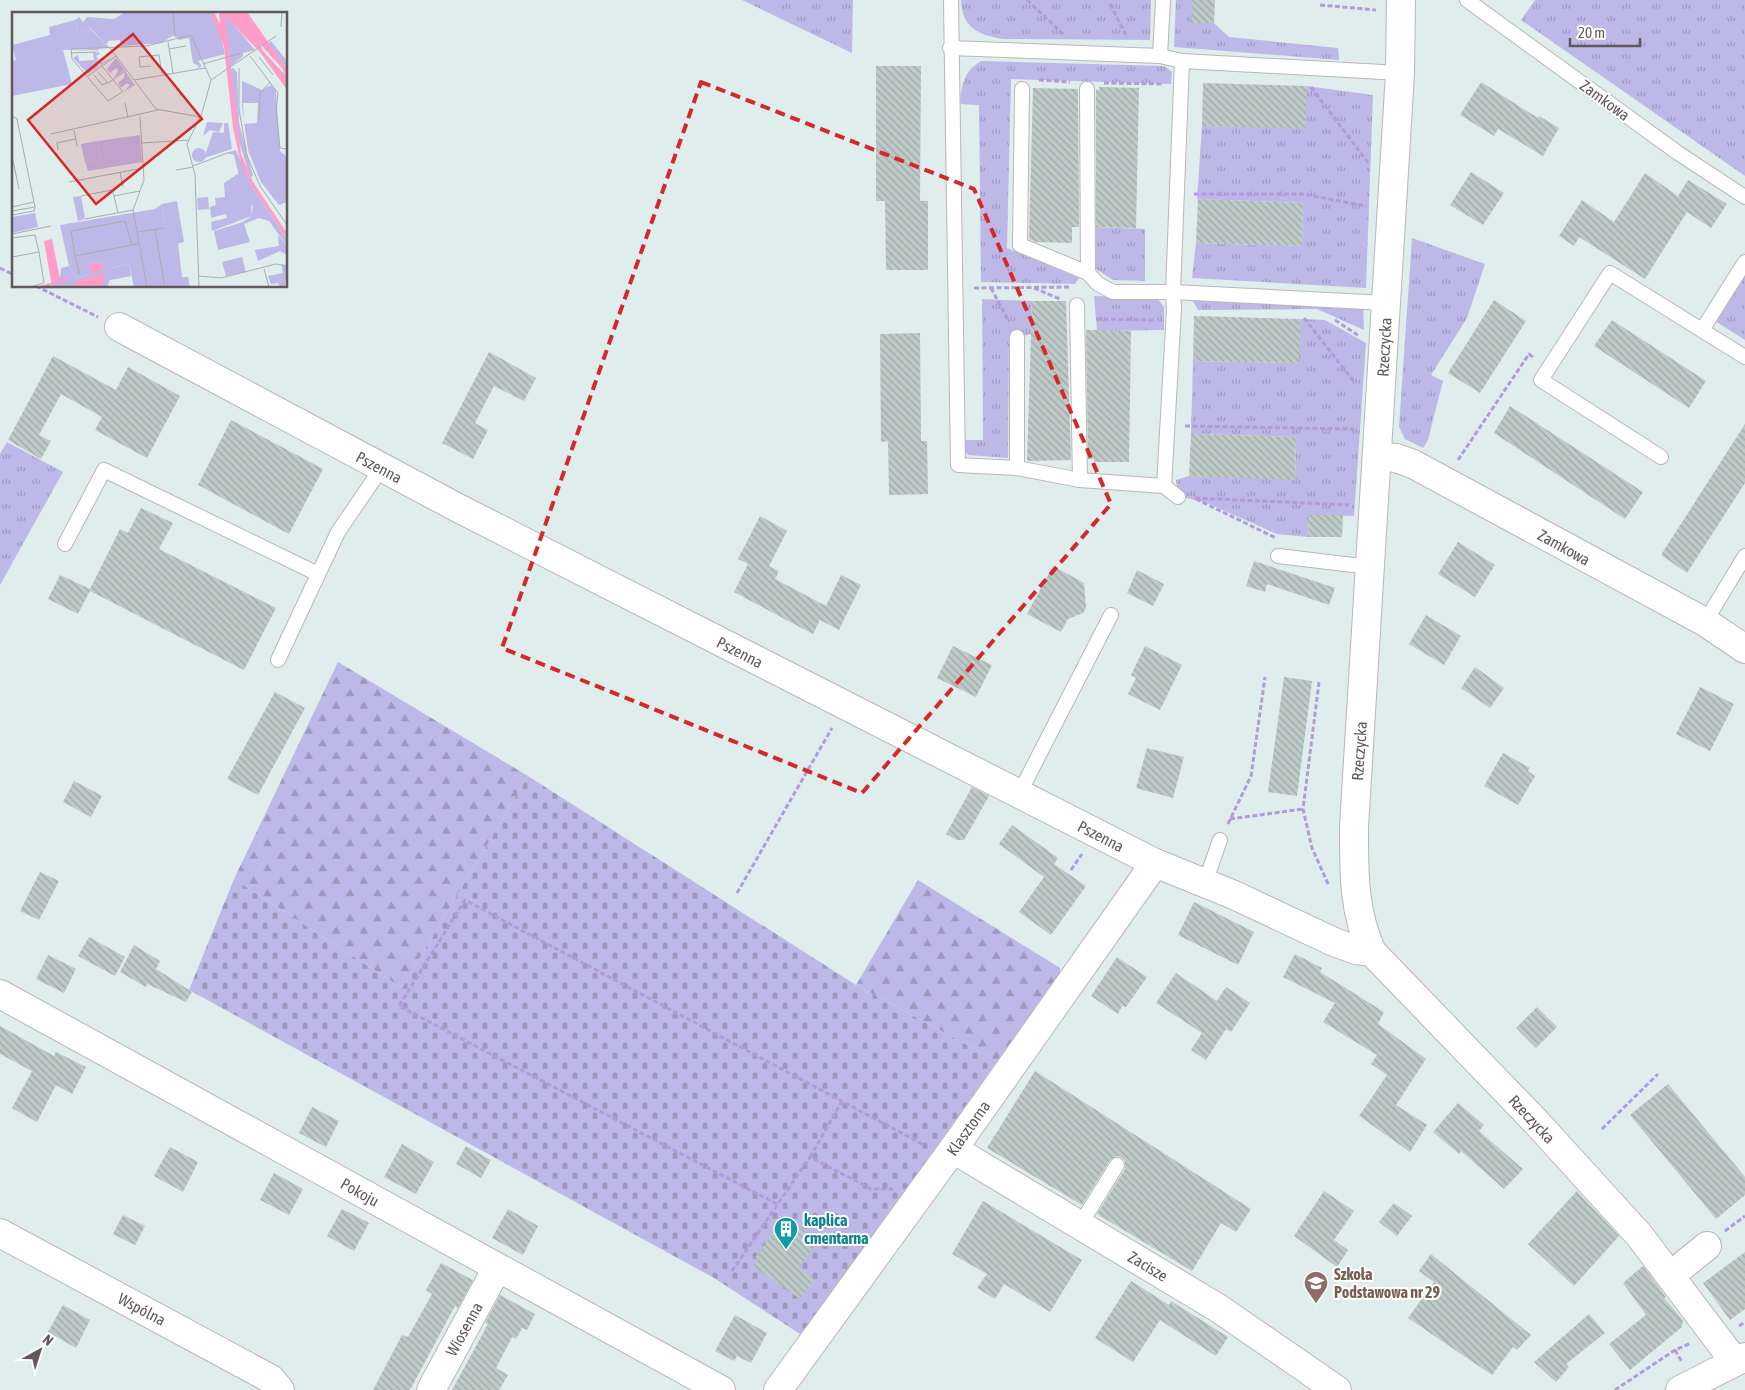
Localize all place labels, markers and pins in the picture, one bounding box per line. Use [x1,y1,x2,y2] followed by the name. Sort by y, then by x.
[804,1211,868,1247] place label: kaplica cmentarna
[773,1216,799,1250] building icon: kaplica cmentarna
[1334,1265,1440,1301] place label: Szkoła Podstawowa nr 29
[1303,1270,1329,1304] school or university icon: Szkoła Podstawowa nr 29

